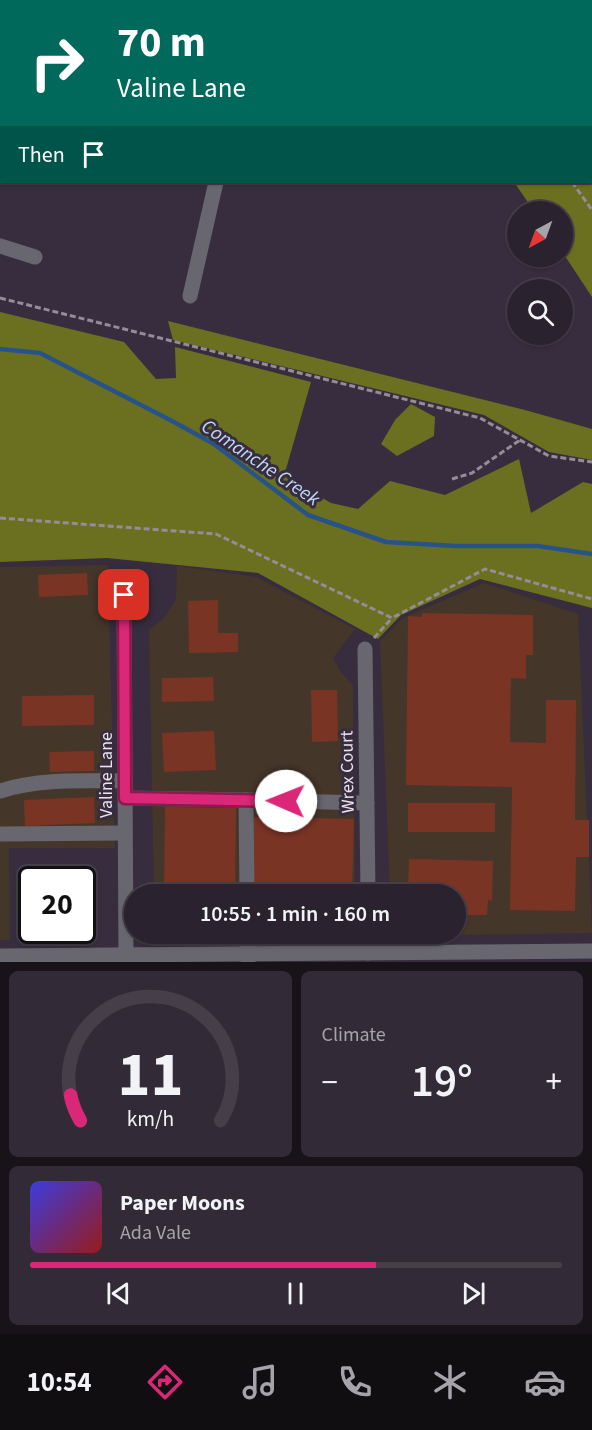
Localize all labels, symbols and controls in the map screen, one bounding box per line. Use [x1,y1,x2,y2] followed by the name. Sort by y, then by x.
[117,13,206,73] text: 70 m
[18,24,96,102] icon: right
[117,69,246,108] text: Valine Lane
[77,138,110,171] icon: arrive
[18,139,65,171] text: Then
[507,201,573,267] north arrow
[507,201,573,345] map controls
[507,279,573,345] button: search
[196,413,326,513] water label: Comanche Creek
[98,569,149,620] pin
[107,578,140,611] icon: arrive
[334,730,361,814] street label: Wrex Court
[94,732,119,818] street label: Valine Lane
[254,769,318,833] position arrow
[18,866,96,944] speed limit sign: 20
[200,898,390,930] text: 10:55 · 1 min · 160 m
[322,1021,386,1049] text: Climate
[117,1031,183,1120] text: 11
[411,1050,473,1114] text: 19°
[322,1059,338,1106] text: −
[546,1059,562,1106] text: +
[126,1104,174,1135] text: km/h
[120,1187,245,1219] text: Paper Moons
[120,1219,191,1247] text: Ada Vale
[102,1277,135,1310] icon: previous
[279,1277,312,1310] icon: pause
[457,1277,490,1310] icon: next
[144,1361,186,1403] icon: directions
[239,1361,281,1403] icon: music
[334,1361,376,1403] icon: phone
[429,1361,471,1403] icon: climate
[524,1361,566,1403] icon: car
[26,1363,92,1402] text: 10:54

